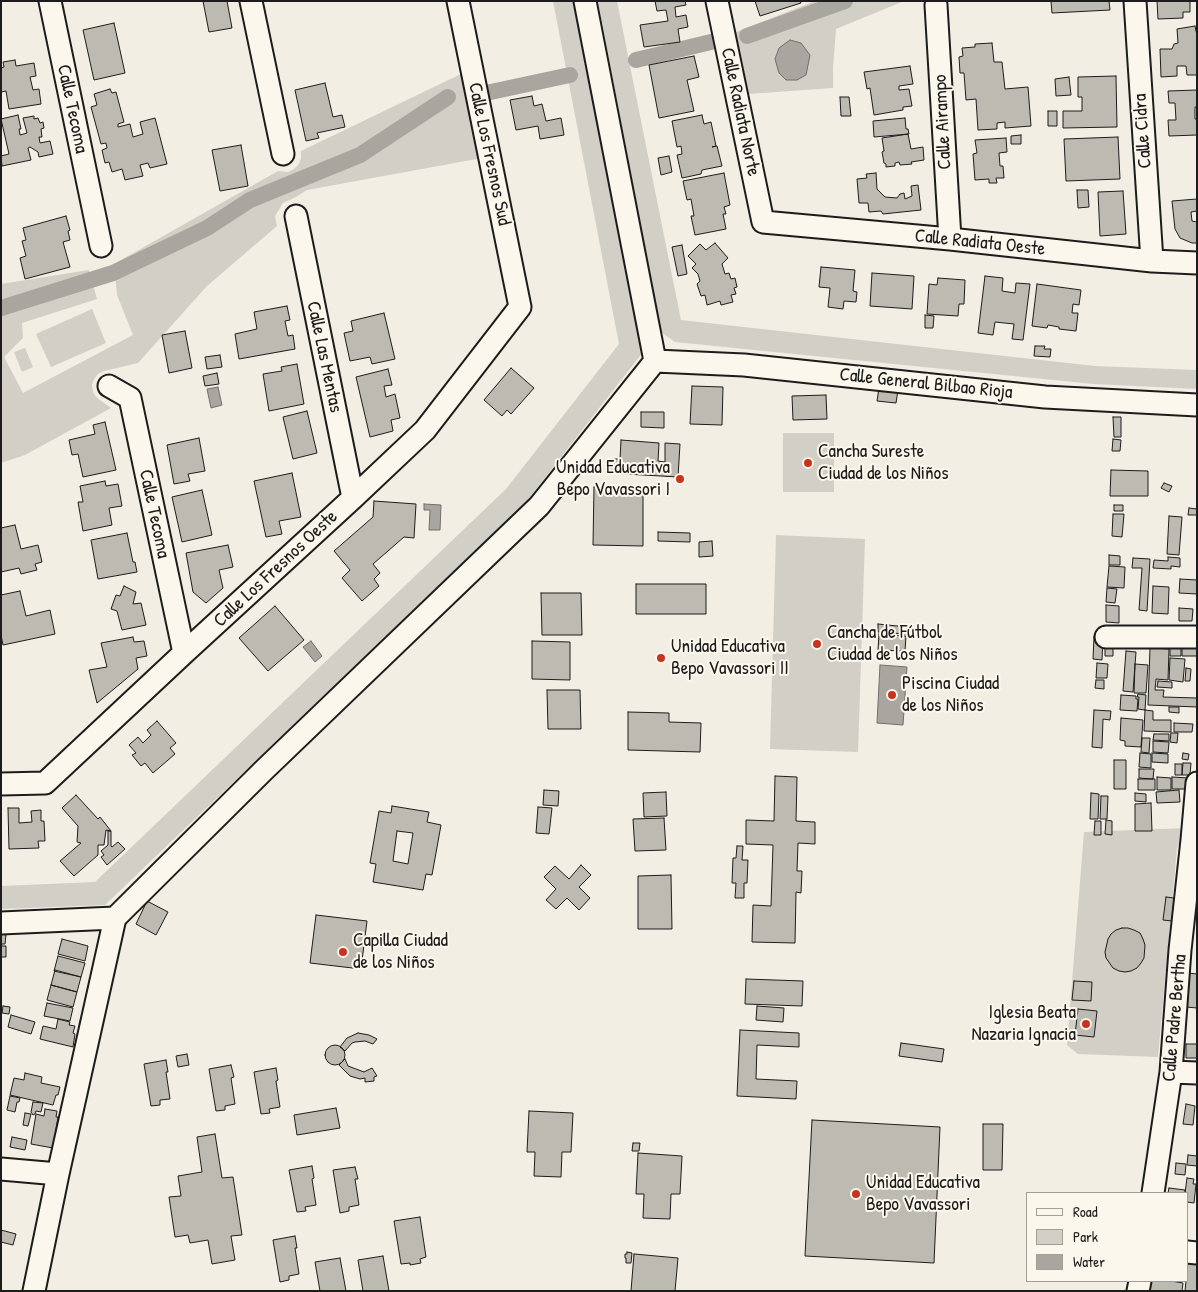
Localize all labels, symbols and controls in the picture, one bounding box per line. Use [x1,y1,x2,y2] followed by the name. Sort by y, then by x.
[715,46,765,178] street label: Calle Radiata Norte
[52,63,92,155] street label: Calle Tecoma
[929,74,957,170] street label: Calle Airampo
[463,81,515,227] street label: Calle Los Fresnos Sud
[1129,93,1157,169] street label: Calle Cidra
[914,225,1046,261] street label: Calle Radiata Oeste
[301,299,347,415] street label: Calle Las Mentas
[838,364,1014,404] street label: Calle General Bilbao Rioja
[818,441,949,485] place label: Cancha Sureste Ciudad de los Niños
[556,457,670,501] place label: Unidad Educativa Bepo Vavassori I
[802,457,814,469] marker: Cancha Sureste Ciudad de los Niños
[134,468,174,560] street label: Calle Tecoma
[674,473,686,485] marker: Unidad Educativa Bepo Vavassori I
[209,506,343,632] street label: Calle Los Fresnos Oeste
[827,622,958,666] place label: Cancha de Fútbol Ciudad de los Niños
[671,636,789,680] place label: Unidad Educativa Bepo Vavassori II
[811,638,823,650] marker: Cancha de Fútbol Ciudad de los Niños
[655,652,667,664] marker: Unidad Educativa Bepo Vavassori II
[902,673,999,717] place label: Piscina Ciudad de los Niños
[886,689,898,701] marker: Piscina Ciudad de los Niños
[353,930,448,974] place label: Capilla Ciudad de los Niños
[337,946,349,958] marker: Capilla Ciudad de los Niños
[1158,953,1192,1083] street label: Calle Padre Bertha
[971,1002,1076,1046] place label: Iglesia Beata Nazaria Ignacia
[1080,1018,1092,1030] marker: Iglesia Beata Nazaria Ignacia
[866,1172,980,1216] place label: Unidad Educativa Bepo Vavassori
[850,1188,862,1200] marker: Unidad Educativa Bepo Vavassori
[1026,1192,1188,1282] legend
[1073,1201,1098,1222] text: Road
[1073,1226,1098,1247] text: Park
[1073,1251,1105,1272] text: Water

